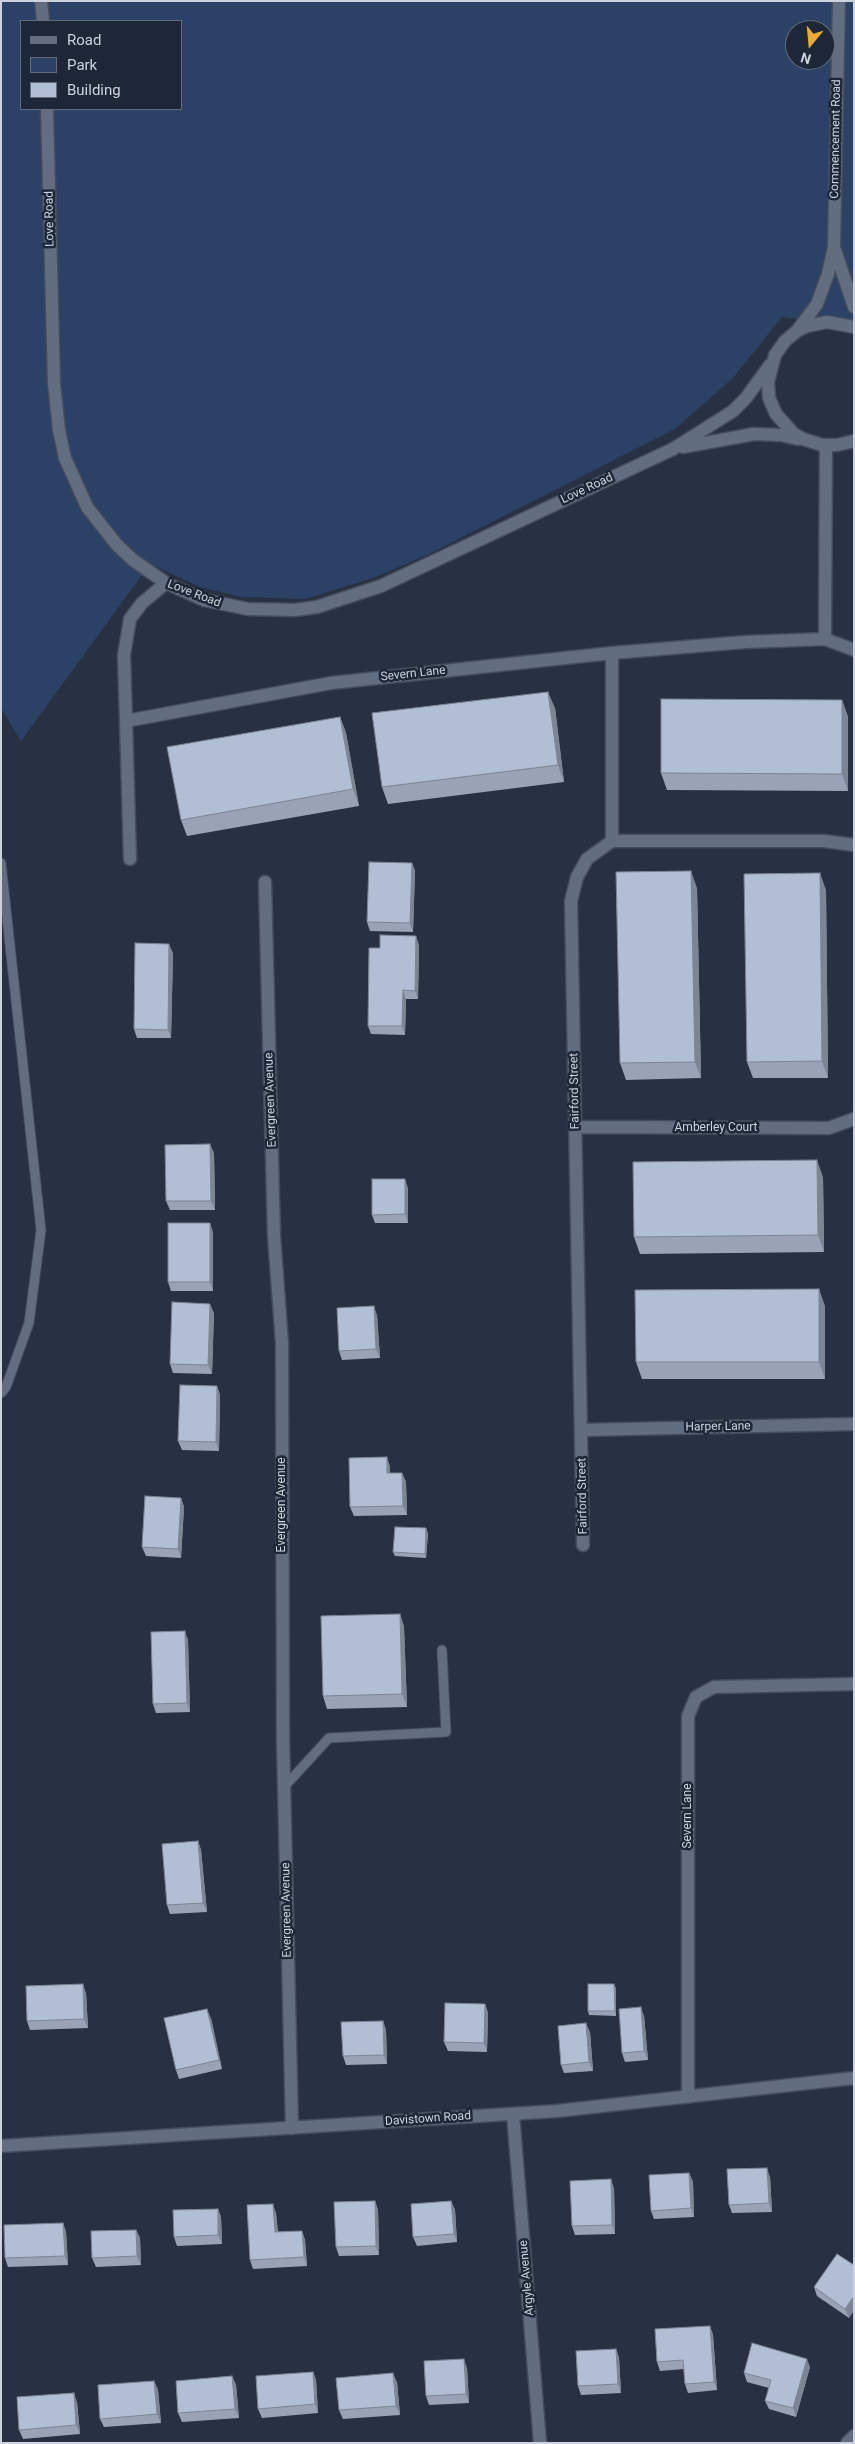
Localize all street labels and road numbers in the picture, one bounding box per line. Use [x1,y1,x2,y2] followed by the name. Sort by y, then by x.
[828,79,844,199] street label: Commencement Road
[42,191,58,247] street label: Love Road
[559,471,615,507] street label: Love Road
[165,577,223,611] street label: Love Road
[380,663,446,685] street label: Severn Lane
[262,1052,280,1148] street label: Evergreen Avenue
[567,1053,583,1129] street label: Fairford Street
[675,1121,757,1135] street label: Amberley Court
[685,1419,751,1435] street label: Harper Lane
[275,1458,289,1552] street label: Evergreen Avenue
[575,1458,591,1534] street label: Fairford Street
[681,1783,695,1849] street label: Severn Lane
[279,1862,295,1958] street label: Evergreen Avenue
[385,2109,471,2129] street label: Davistown Road
[517,2240,537,2316] street label: Argyle Avenue

